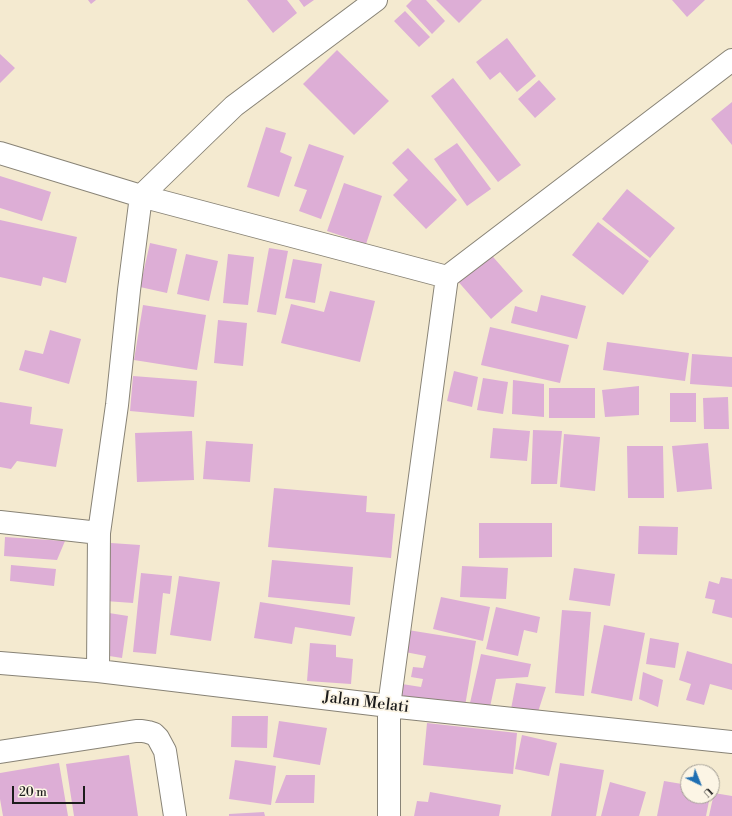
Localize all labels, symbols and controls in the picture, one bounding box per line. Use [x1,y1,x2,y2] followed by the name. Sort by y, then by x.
[322,688,410,718] street label: Jalan Melati
[680,764,720,804] north arrow
[14,778,87,804] scale bar
[700,784,715,800] text: U
[19,785,47,800] text: 20 m

